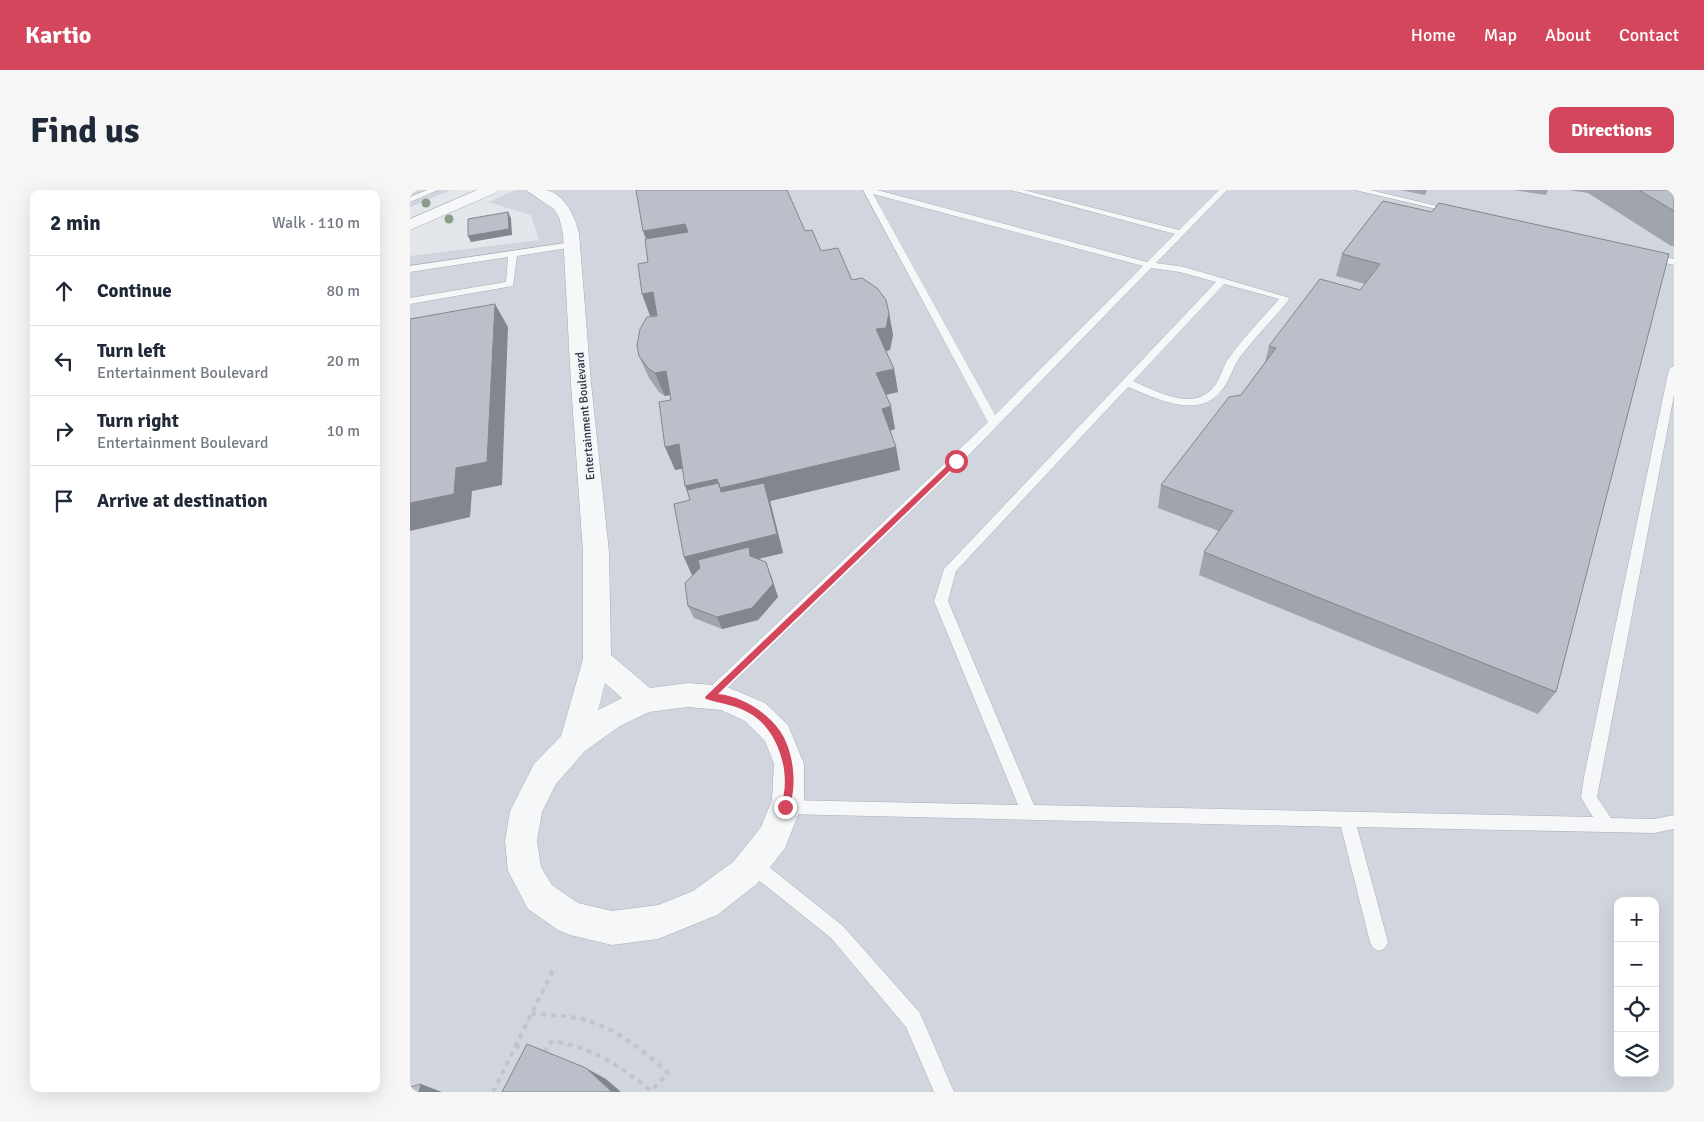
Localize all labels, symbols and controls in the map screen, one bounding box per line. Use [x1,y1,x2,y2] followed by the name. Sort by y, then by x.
[25,20,91,50] text: Kartio
[1411,24,1456,46] text: Home
[1484,24,1517,46] text: Map
[1545,24,1591,46] text: About
[1619,24,1679,46] text: Contact
[1549,107,1674,153] button: Directions
[30,109,140,152] text: Find us
[50,210,101,236] text: 2 min
[272,213,360,233] text: Walk · 110 m
[50,277,78,305] icon: ahead
[97,279,172,303] text: Continue
[326,281,360,301] text: 80 m
[97,339,166,363] text: Turn left
[50,347,78,375] icon: left
[326,351,360,371] text: 20 m
[572,351,599,481] street label: Entertainment Boulevard
[97,363,269,383] text: Entertainment Boulevard
[97,409,179,433] text: Turn right
[50,417,78,445] icon: right
[326,421,360,441] text: 10 m
[97,433,269,453] text: Entertainment Boulevard
[945,450,968,473] route start
[50,487,78,515] icon: arrive
[97,489,268,513] text: Arrive at destination
[774,796,797,819] route end
[1614,897,1659,1077] map controls
[1614,897,1659,942] button: +
[1614,942,1659,987] button: −
[1614,987,1659,1032] button: locate
[1614,1032,1659,1077] button: layers

